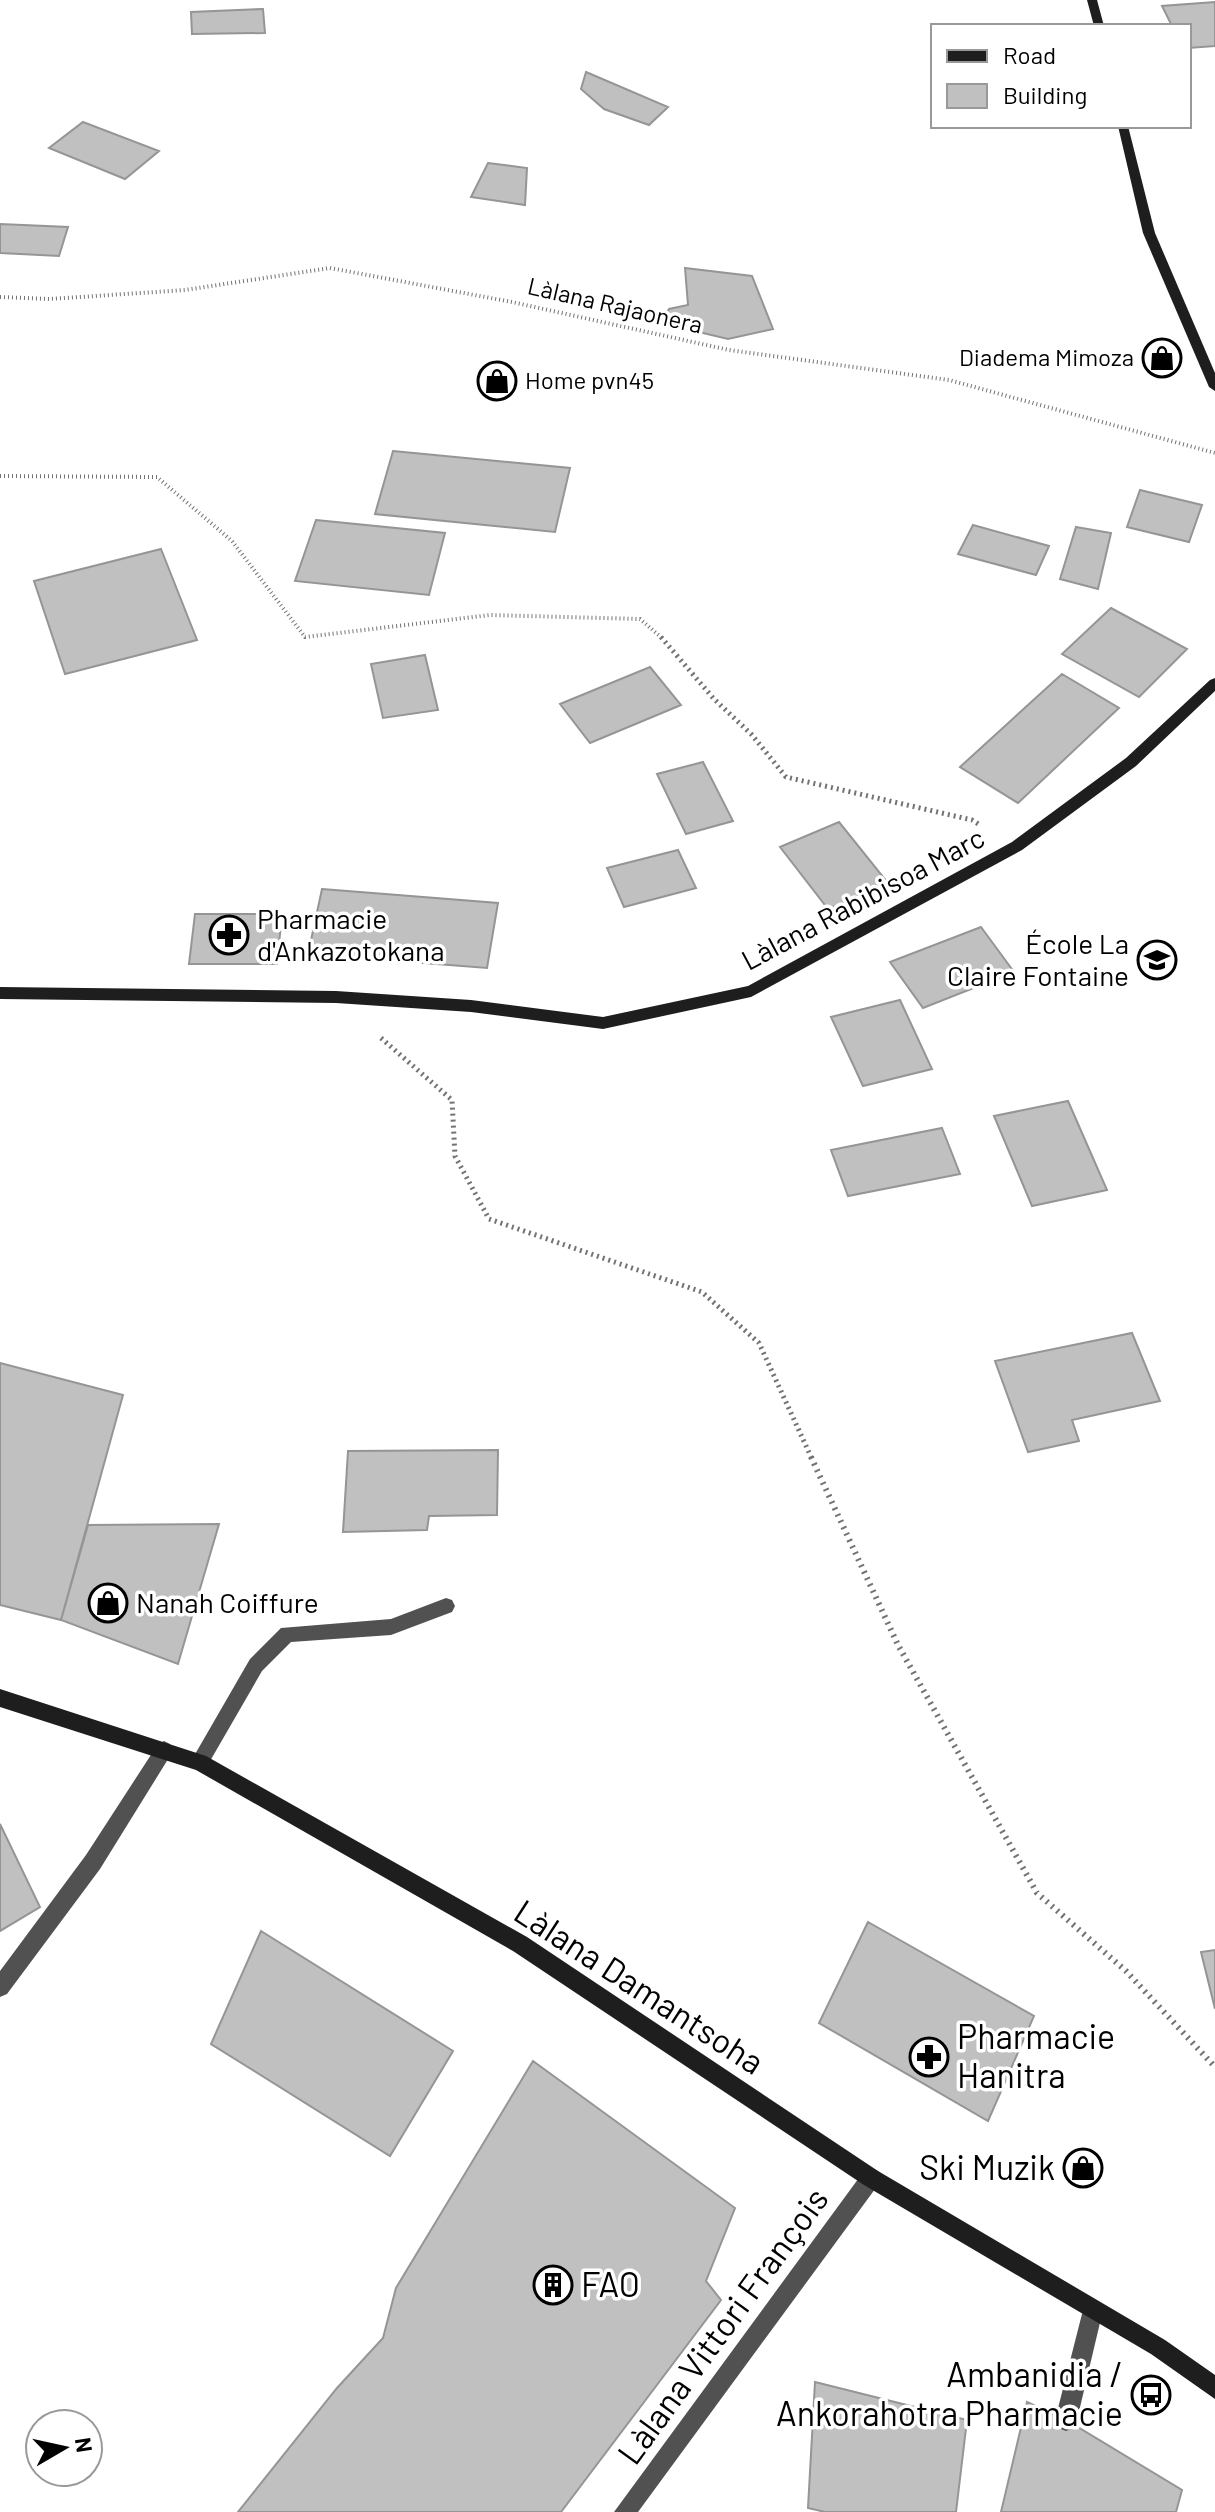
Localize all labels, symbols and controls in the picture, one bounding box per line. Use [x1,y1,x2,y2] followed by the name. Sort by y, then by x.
[931,24,1191,128] legend
[1003,40,1056,69] text: Road
[1003,80,1087,109] text: Building
[525,270,705,339] street label: Làlana Rajaonera
[1141,337,1183,379] shop icon: Diadema Mimoza
[959,342,1134,371] place label: Diadema Mimoza
[476,360,518,402] shop icon: Home pvn45
[525,365,654,394] place label: Home pvn45
[735,820,990,976] street label: Làlana Rabibisoa Marc
[257,901,445,967] place label: Pharmacie d'Ankazotokana
[208,914,250,956] pharmacy icon: Pharmacie d'Ankazotokana
[947,926,1129,992] place label: École La Claire Fontaine
[1136,939,1178,981] school or university icon: École La Claire Fontaine
[87,1582,129,1624] shop icon: Nanah Coiffure
[136,1585,319,1619] place label: Nanah Coiffure
[507,1890,772,2082] street label: Làlana Damantsoha
[957,2015,1115,2095] place label: Pharmacie Hanitra
[908,2036,950,2078] pharmacy icon: Pharmacie Hanitra
[919,2146,1055,2187] place label: Ski Muzik
[1062,2147,1104,2189] shop icon: Ski Muzik
[608,2179,836,2471] street label: Làlana Vittori François
[581,2263,640,2304] place label: FAO
[532,2264,574,2306] building icon: FAO
[776,2353,1123,2433] place label: Ambanidia / Ankorahotra Pharmacie
[1130,2374,1172,2416] bus stop icon: Ambanidia / Ankorahotra Pharmacie
[24,2408,104,2488] north arrow
[71,2435,99,2454] text: N

